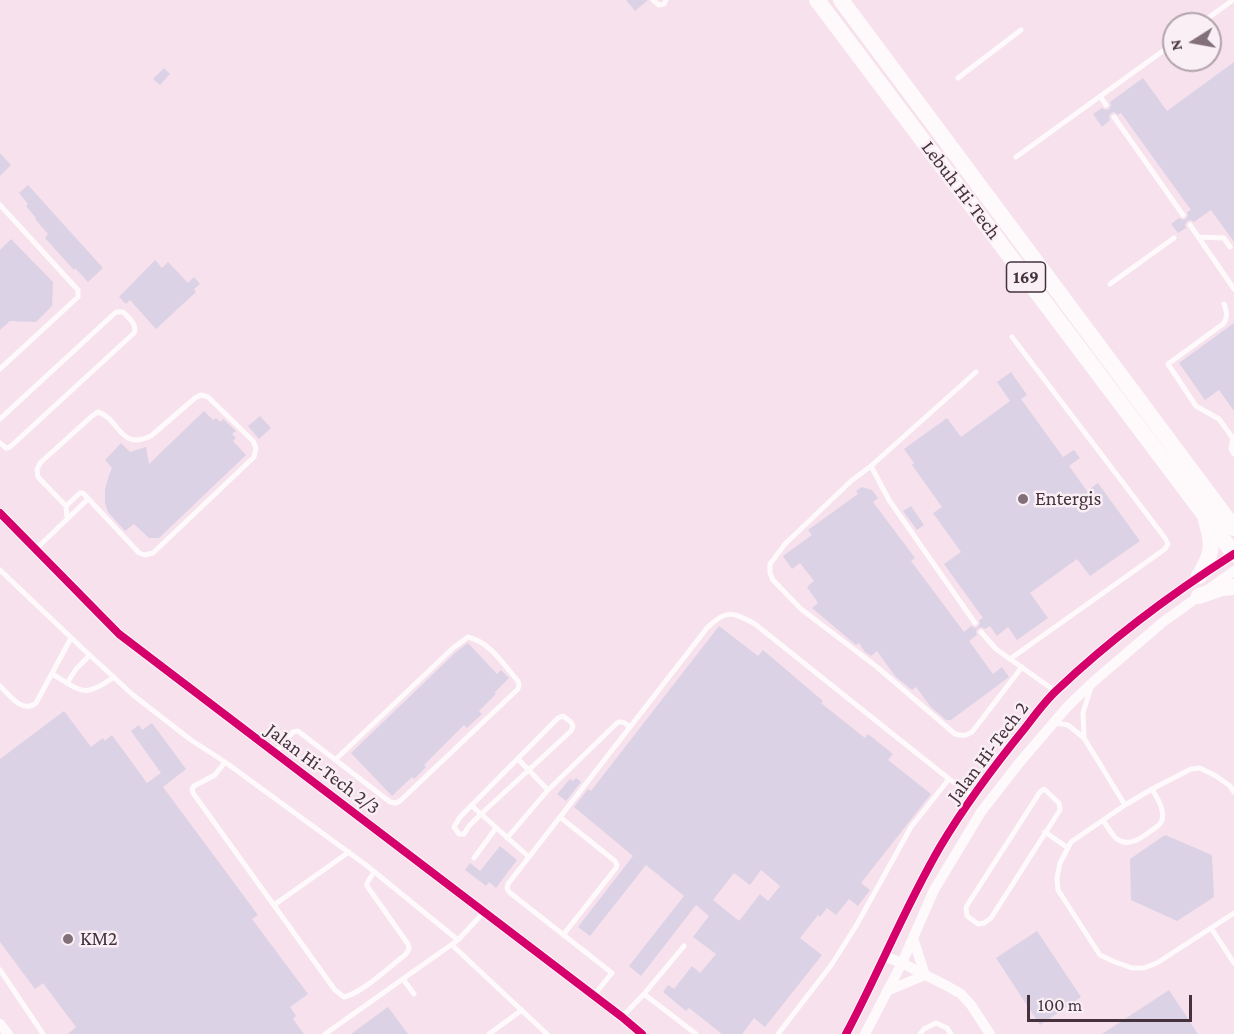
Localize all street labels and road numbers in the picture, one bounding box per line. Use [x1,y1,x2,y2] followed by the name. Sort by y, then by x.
[916,136,1006,244] street label: Lebuh Hi-Tech
[1006,262,1046,292] road number: 169
[942,697,1034,807] street label: Jalan Hi-Tech 2
[261,718,385,820] street label: Jalan Hi-Tech 2/3

